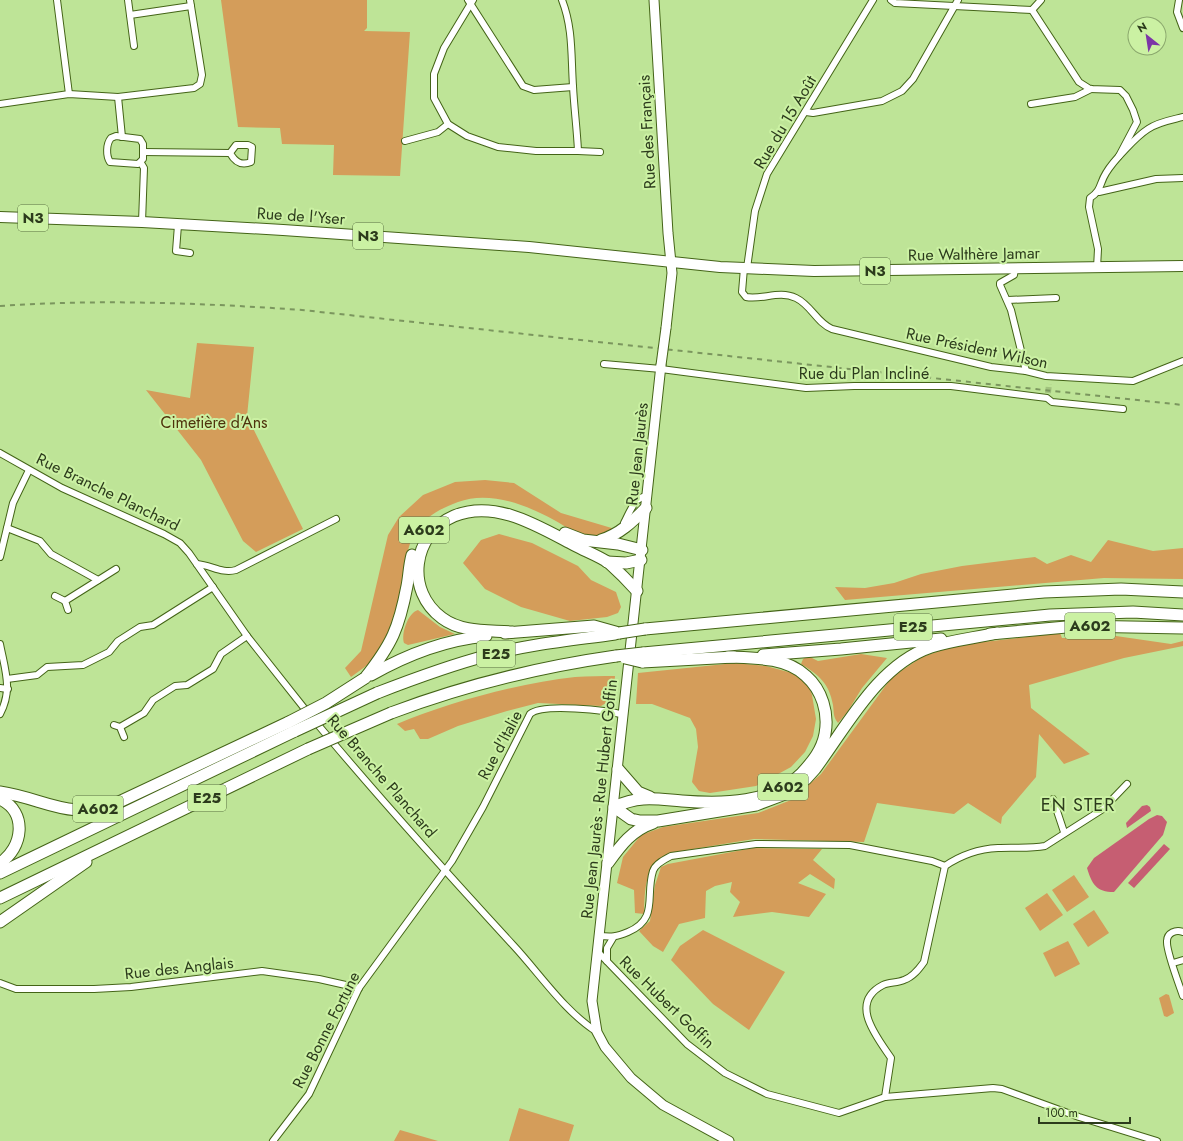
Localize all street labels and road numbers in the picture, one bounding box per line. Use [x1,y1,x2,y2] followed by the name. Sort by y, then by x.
[748,71,822,173] street label: Rue du 15 Août
[633,74,661,190] street label: Rue des Français
[256,201,346,231] street label: Rue de l'Yser
[18,205,48,231] road number: N3
[353,223,383,249] road number: N3
[908,241,1041,267] street label: Rue Walthère Jamar
[860,258,890,284] road number: N3
[904,322,1050,374] street label: Rue Président Wilson
[799,362,929,385] street label: Rue du Plan Incliné
[620,401,654,507] street label: Rue Jean Jaurès
[32,447,184,537] street label: Rue Branche Planchard
[399,517,449,543] road number: A602
[1065,613,1115,639] road number: A602
[894,614,932,640] road number: E25
[477,641,515,667] road number: E25
[575,678,623,920] street label: Rue Jean Jaurès - Rue Hubert Goffin
[472,706,528,784] street label: Rue d'Italie
[322,709,442,843] street label: Rue Branche Planchard
[758,774,808,800] road number: A602
[188,785,226,811] road number: E25
[73,796,123,822] road number: A602
[614,950,720,1054] street label: Rue Hubert Goffin
[124,951,234,985] street label: Rue des Anglais
[287,968,365,1092] street label: Rue Bonne Fortune

